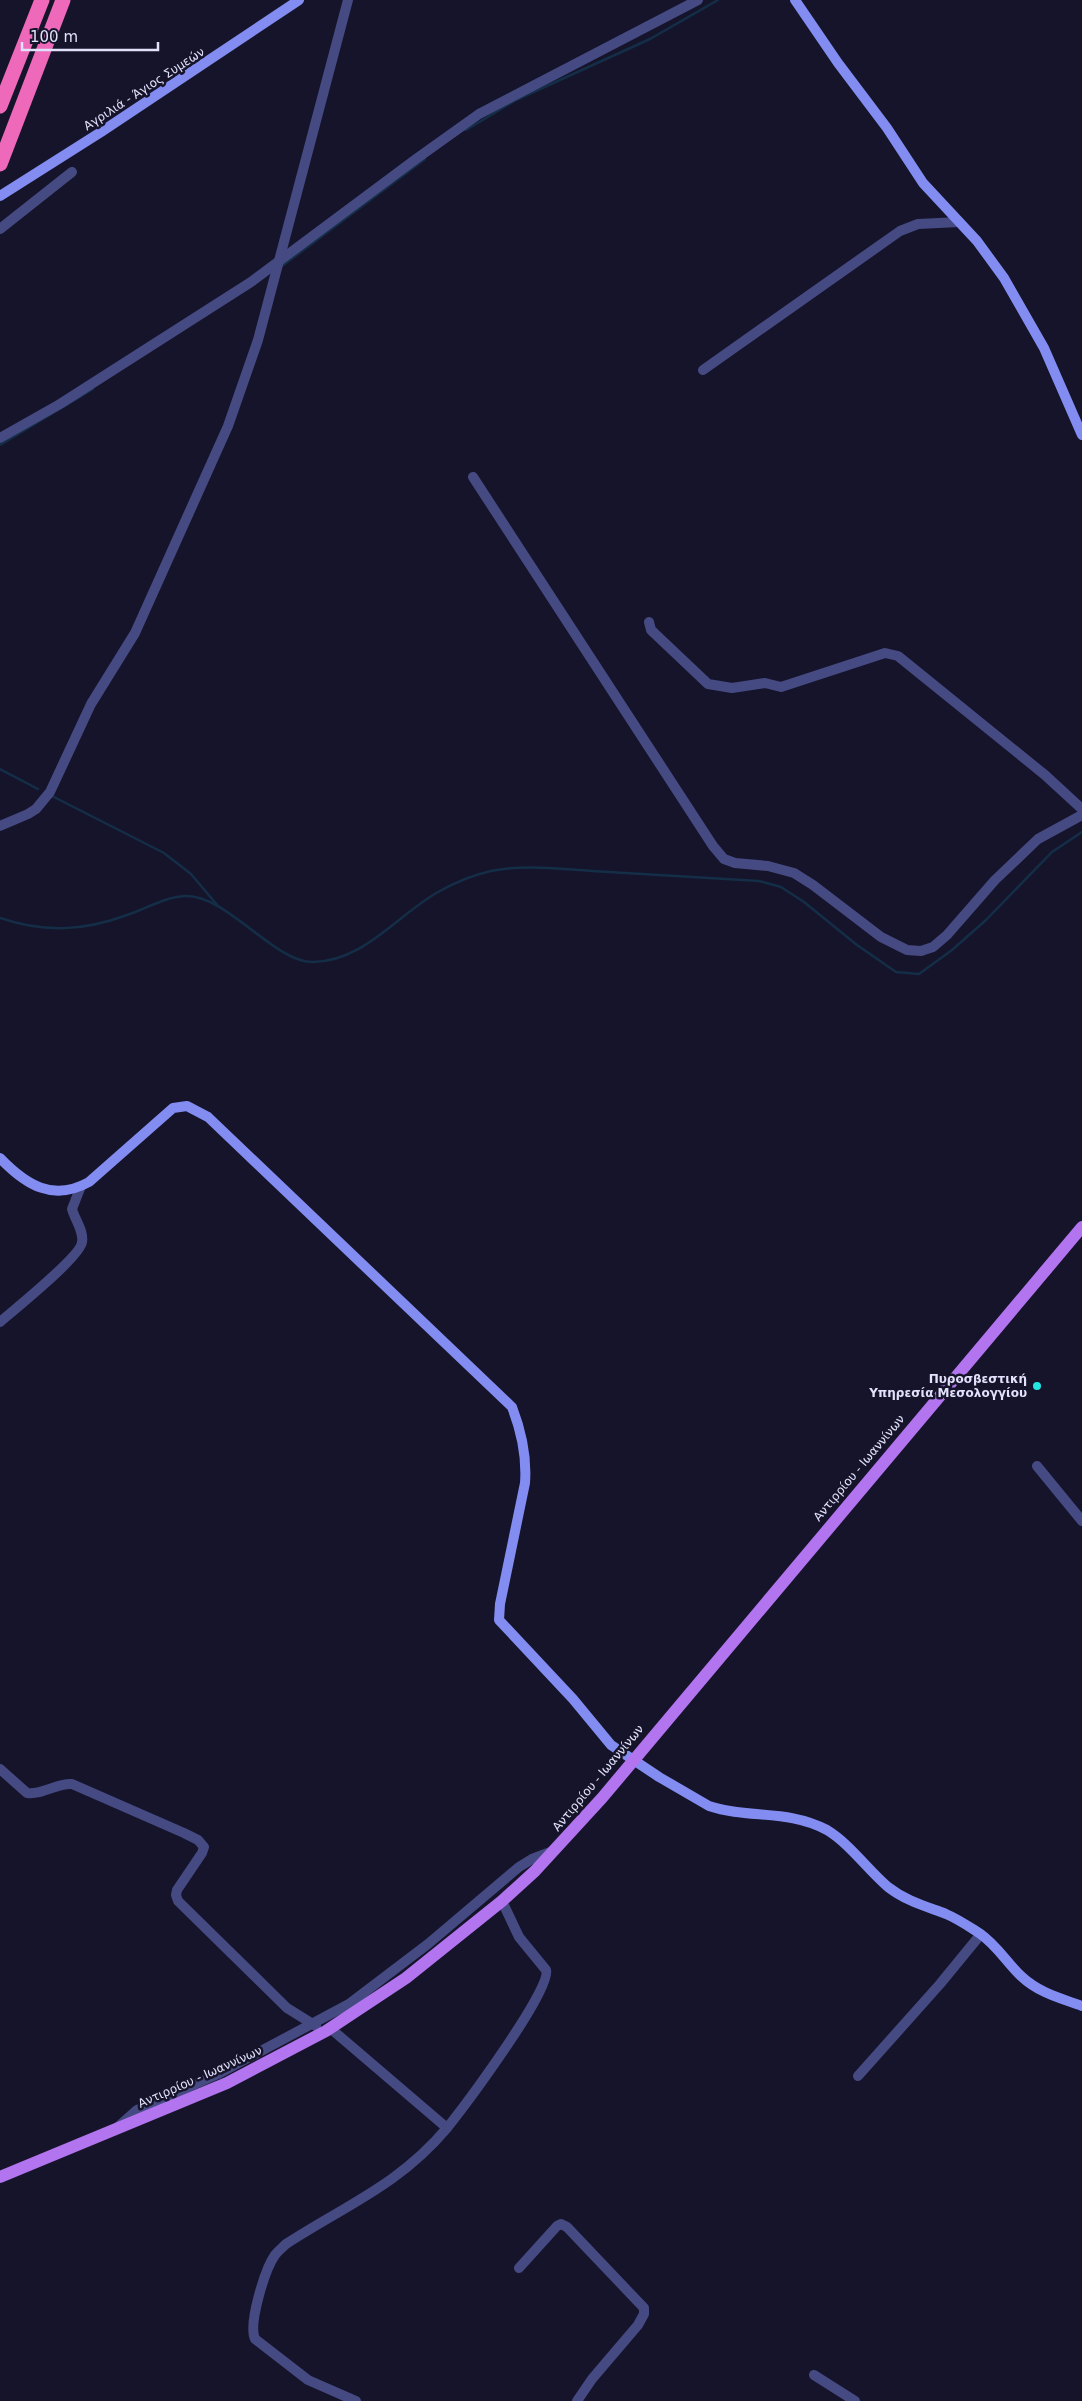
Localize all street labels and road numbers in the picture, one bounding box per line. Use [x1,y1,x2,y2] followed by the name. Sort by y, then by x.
[81,45,207,133] street label: Αγριλιά - Άγιος Συμεών
[811,1412,908,1524] street label: Αντιρρίου - Ιωαννίνων
[550,1722,647,1834] street label: Αντιρρίου - Ιωαννίνων
[136,2043,264,2111] street label: Αντιρρίου - Ιωαννίνων

